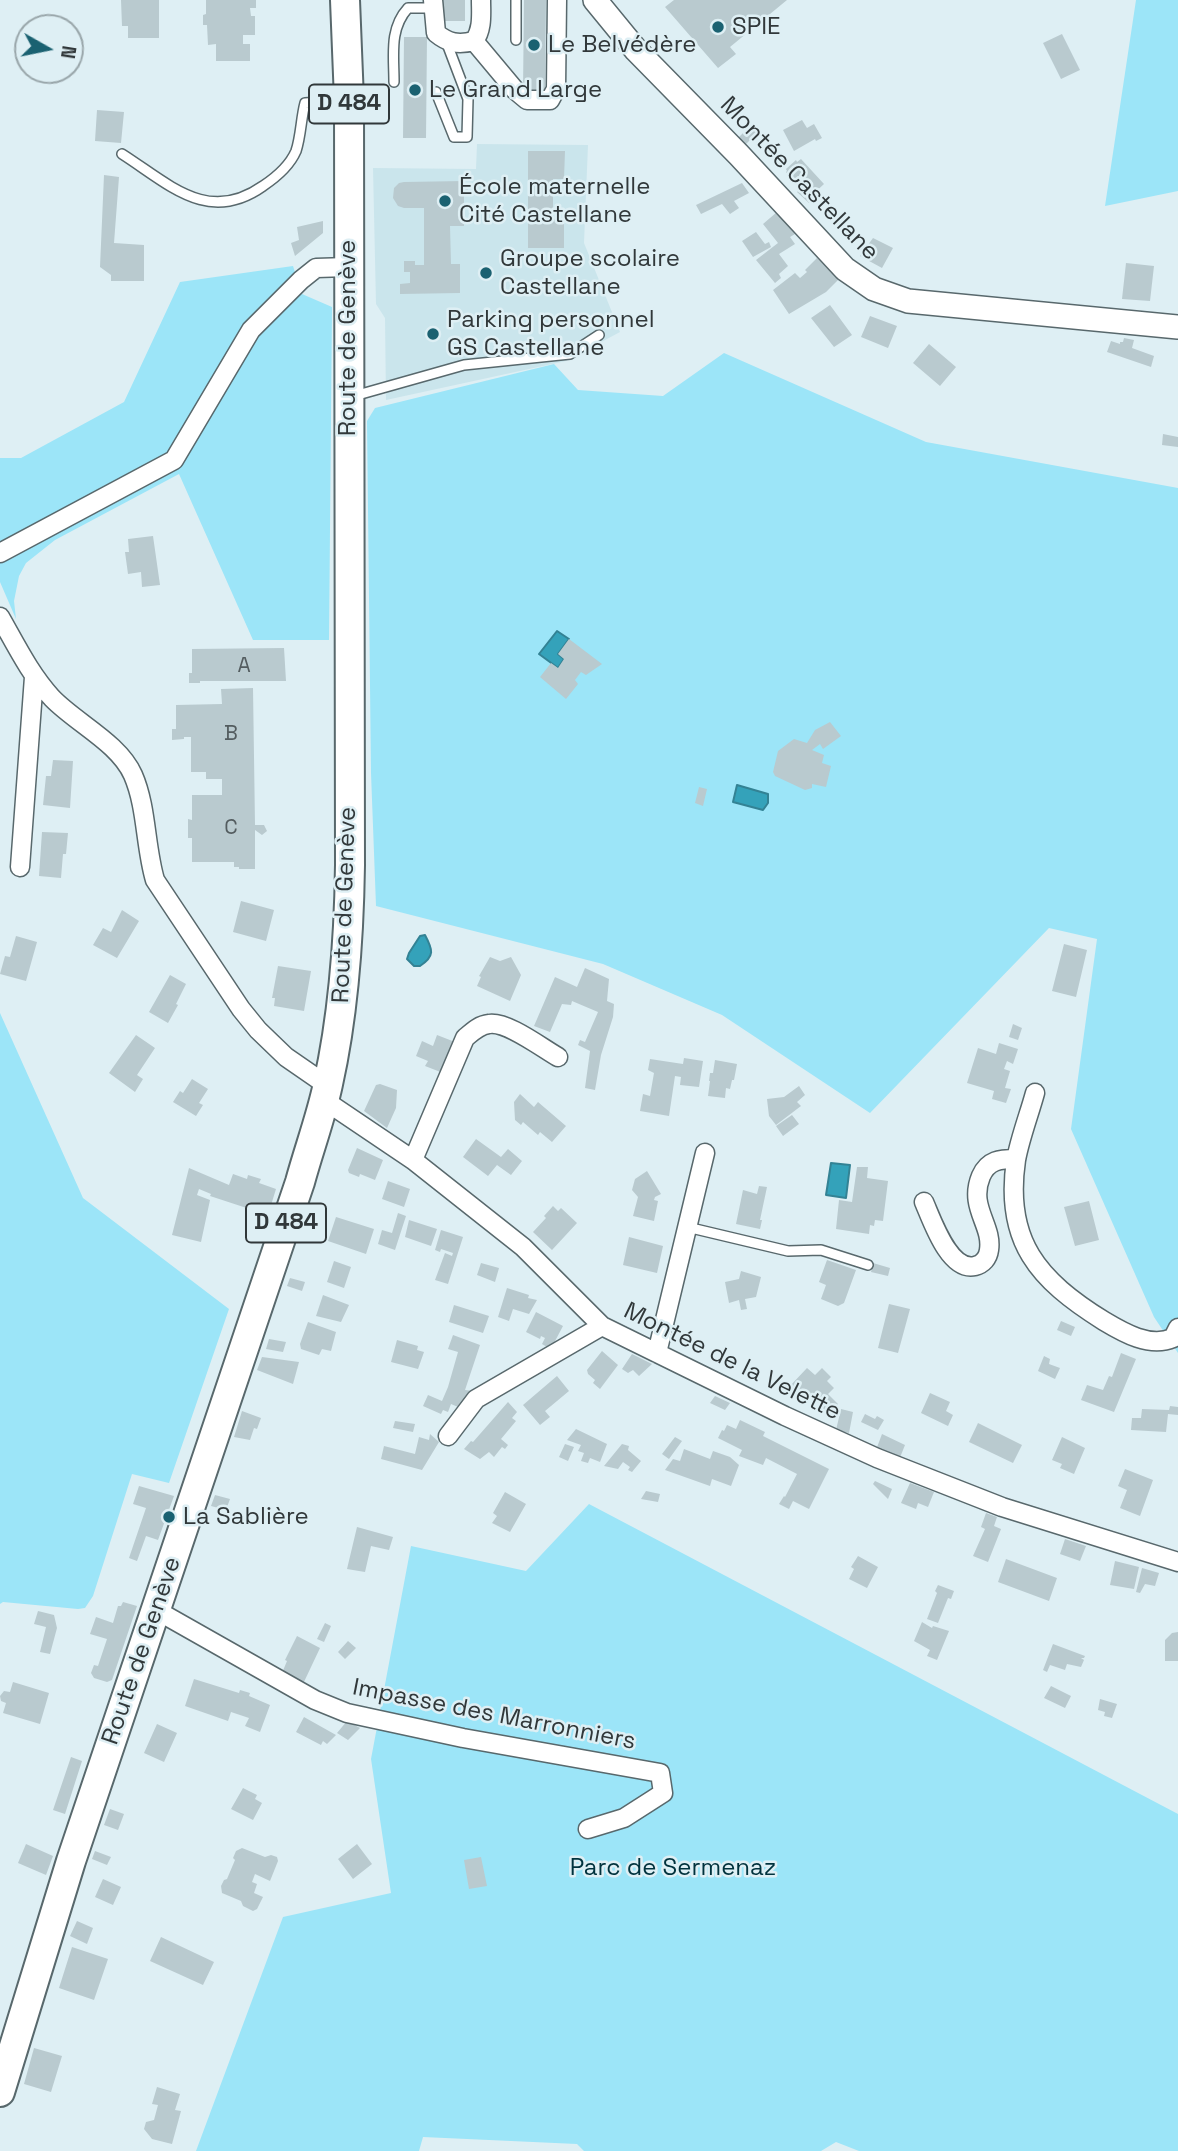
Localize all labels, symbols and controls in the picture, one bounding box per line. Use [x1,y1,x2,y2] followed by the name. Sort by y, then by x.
[732,13,781,41] place label: SPIE
[14,14,84,84] north arrow
[710,19,726,35] marker: SPIE
[548,31,696,59] place label: Le Belvédère
[526,37,542,53] marker: Le Belvédère
[55,44,82,60] text: N
[429,76,602,104] place label: Le Grand Large
[407,82,423,98] marker: Le Grand Large
[309,85,389,124] road number: D 484
[714,91,884,267] street label: Montée Castellane
[459,173,650,229] place label: École maternelle Cité Castellane
[437,193,453,209] marker: École maternelle Cité Castellane
[334,240,362,436] street label: Route de Genève
[500,245,680,301] place label: Groupe scolaire Castellane
[478,265,494,281] marker: Groupe scolaire Castellane
[447,306,655,362] place label: Parking personnel GS Castellane
[425,326,441,342] marker: Parking personnel GS Castellane
[237,653,251,679] house number: A
[224,721,238,747] house number: B
[327,806,363,1004] street label: Route de Genève
[224,815,238,841] house number: C
[246,1204,326,1242] road number: D 484
[619,1297,845,1427] street label: Montée de la Velette
[183,1503,309,1531] place label: La Sablière
[161,1509,177,1525] marker: La Sablière
[96,1553,188,1749] street label: Route de Genève
[350,1673,638,1757] street label: Impasse des Marronniers
[570,1854,776,1882] park label: Parc de Sermenaz

